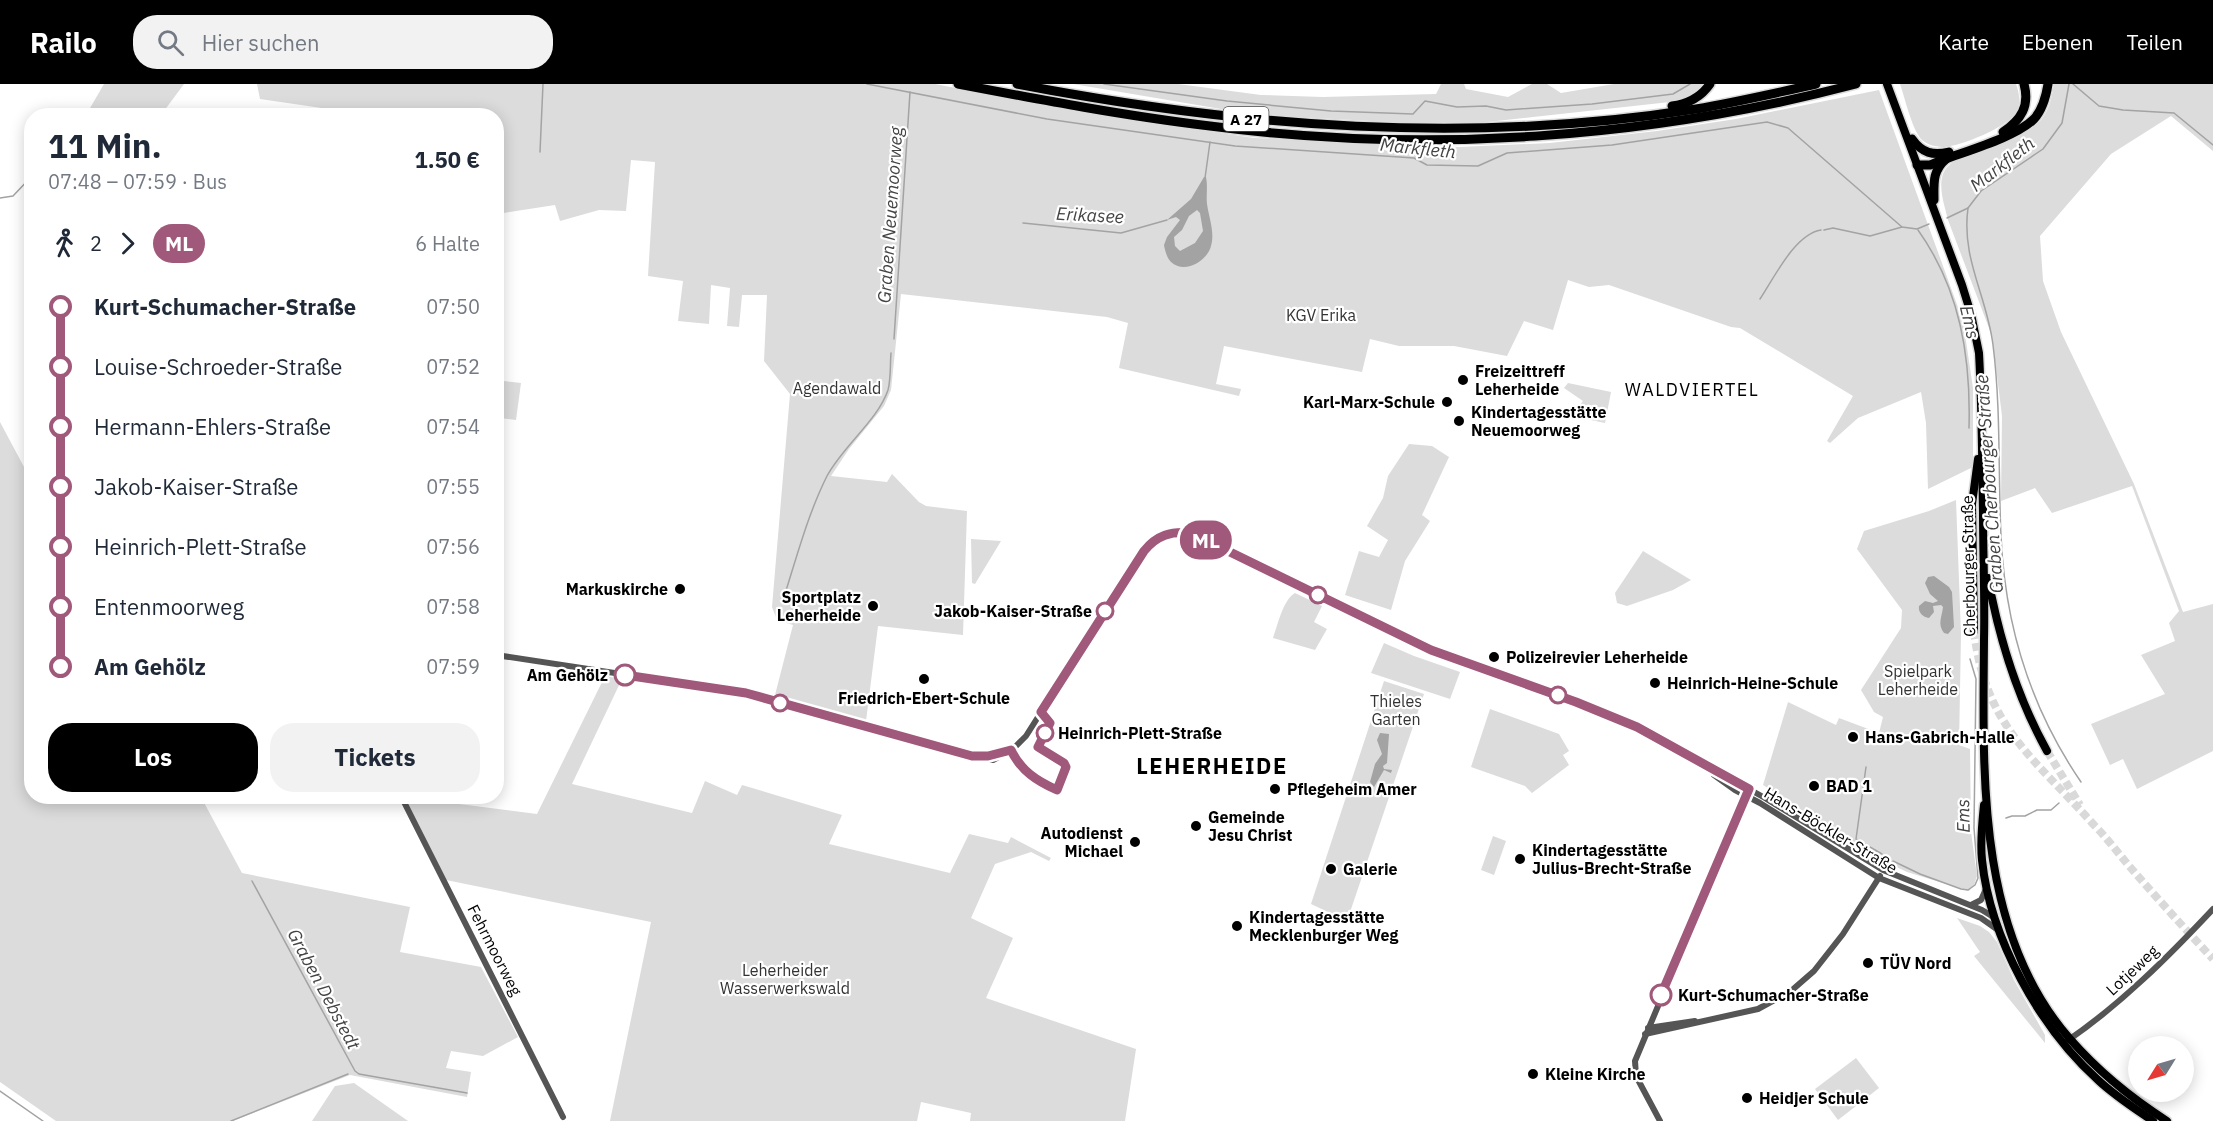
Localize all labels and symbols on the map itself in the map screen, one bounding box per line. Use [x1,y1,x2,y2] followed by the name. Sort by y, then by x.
[1224,107,1268,131] road number: A 27
[872,125,908,304] water label: Graben Neuemoorweg
[1965,132,2039,196] water label: Markfleth
[1379,133,1457,163] water label: Markfleth
[1056,202,1124,228] water label: Erikasee
[1955,303,1985,341] water label: Ems
[1286,305,1357,325] park label: KGV Erika
[1475,361,1565,399] place label: Freizeittreff Leherheide
[1456,373,1470,387] marker: Freizeittreff Leherheide
[1970,374,2008,594] water label: Graben Cherbourger Straße
[793,378,881,398] park label: Agendawald
[1625,378,1759,401] district label: WALDVIERTEL
[1303,392,1435,412] place label: Karl-Marx-Schule
[1440,395,1454,409] marker: Karl-Marx-Schule
[1471,402,1607,440] place label: Kindertagesstätte Neuemoorweg
[1452,414,1466,428] marker: Kindertagesstätte Neuemoorweg
[1957,495,1979,637] street label: Cherbourger Straße
[1179,520,1233,560] line badge: ML
[566,579,668,599] place label: Markuskirche
[673,582,687,596] marker: Markuskirche
[1309,586,1327,604] unlabelled marker
[777,587,861,625] place label: Sportplatz Leherheide
[866,599,880,613] marker: Sportplatz Leherheide
[934,601,1092,621] place label: Jakob-Kaiser-Straße
[1096,602,1114,620] marker: Jakob-Kaiser-Straße
[1506,647,1688,667] place label: Polizeirevier Leherheide
[1487,650,1501,664] marker: Polizeirevier Leherheide
[1878,661,1958,699] park label: Spielpark Leherheide
[614,664,636,686] marker: Am Gehölz
[527,665,608,685] place label: Am Gehölz
[917,672,931,686] marker: Friedrich-Ebert-Schule
[1667,673,1838,693] place label: Heinrich-Heine-Schule
[1648,676,1662,690] marker: Heinrich-Heine-Schule
[1549,686,1567,704] unlabelled marker
[838,688,1010,708] place label: Friedrich-Ebert-Schule
[1370,691,1422,729] park label: Thieles Garten
[771,694,789,712] unlabelled marker
[1058,723,1222,743] place label: Heinrich-Plett-Straße
[1036,724,1054,742] marker: Heinrich-Plett-Straße
[1865,727,2015,747] place label: Hans-Gabrich-Halle
[1846,730,1860,744] marker: Hans-Gabrich-Halle
[1136,751,1288,780] district label: LEHERHEIDE
[1826,776,1872,796] place label: BAD 1
[1287,779,1417,799] place label: Pflegeheim Amer
[1807,779,1821,793] marker: BAD 1
[1268,782,1282,796] marker: Pflegeheim Amer
[1761,782,1901,878] street label: Hans-Böckler-Straße
[1951,799,1975,833] water label: Ems
[1208,807,1292,845] place label: Gemeinde Jesu Christ
[1189,819,1203,833] marker: Gemeinde Jesu Christ
[1041,823,1123,861] place label: Autodienst Michael
[1128,835,1142,849] marker: Autodienst Michael
[1532,840,1691,878] place label: Kindertagesstätte Julius-Brecht-Straße
[1513,852,1527,866] marker: Kindertagesstätte Julius-Brecht-Straße
[1343,859,1397,879] place label: Galerie
[1324,862,1338,876] marker: Galerie
[463,901,527,999] street label: Fehrmoorweg
[1249,907,1399,945] place label: Kindertagesstätte Mecklenburger Weg
[1230,919,1244,933] marker: Kindertagesstätte Mecklenburger Weg
[283,925,366,1054] water label: Graben Debstedt
[2102,940,2163,999] street label: Lotjeweg
[1880,953,1951,973] place label: TÜV Nord
[1861,956,1875,970] marker: TÜV Nord
[720,960,850,998] park label: Leherheider Wasserwerkswald
[1650,984,1672,1006] marker: Kurt-Schumacher-Straße
[1678,985,1869,1005] place label: Kurt-Schumacher-Straße
[2128,1036,2194,1102] north arrow
[1545,1064,1646,1084] place label: Kleine Kirche
[1526,1067,1540,1081] marker: Kleine Kirche
[1759,1088,1869,1108] place label: Heidjer Schule
[1740,1091,1754,1105] marker: Heidjer Schule

